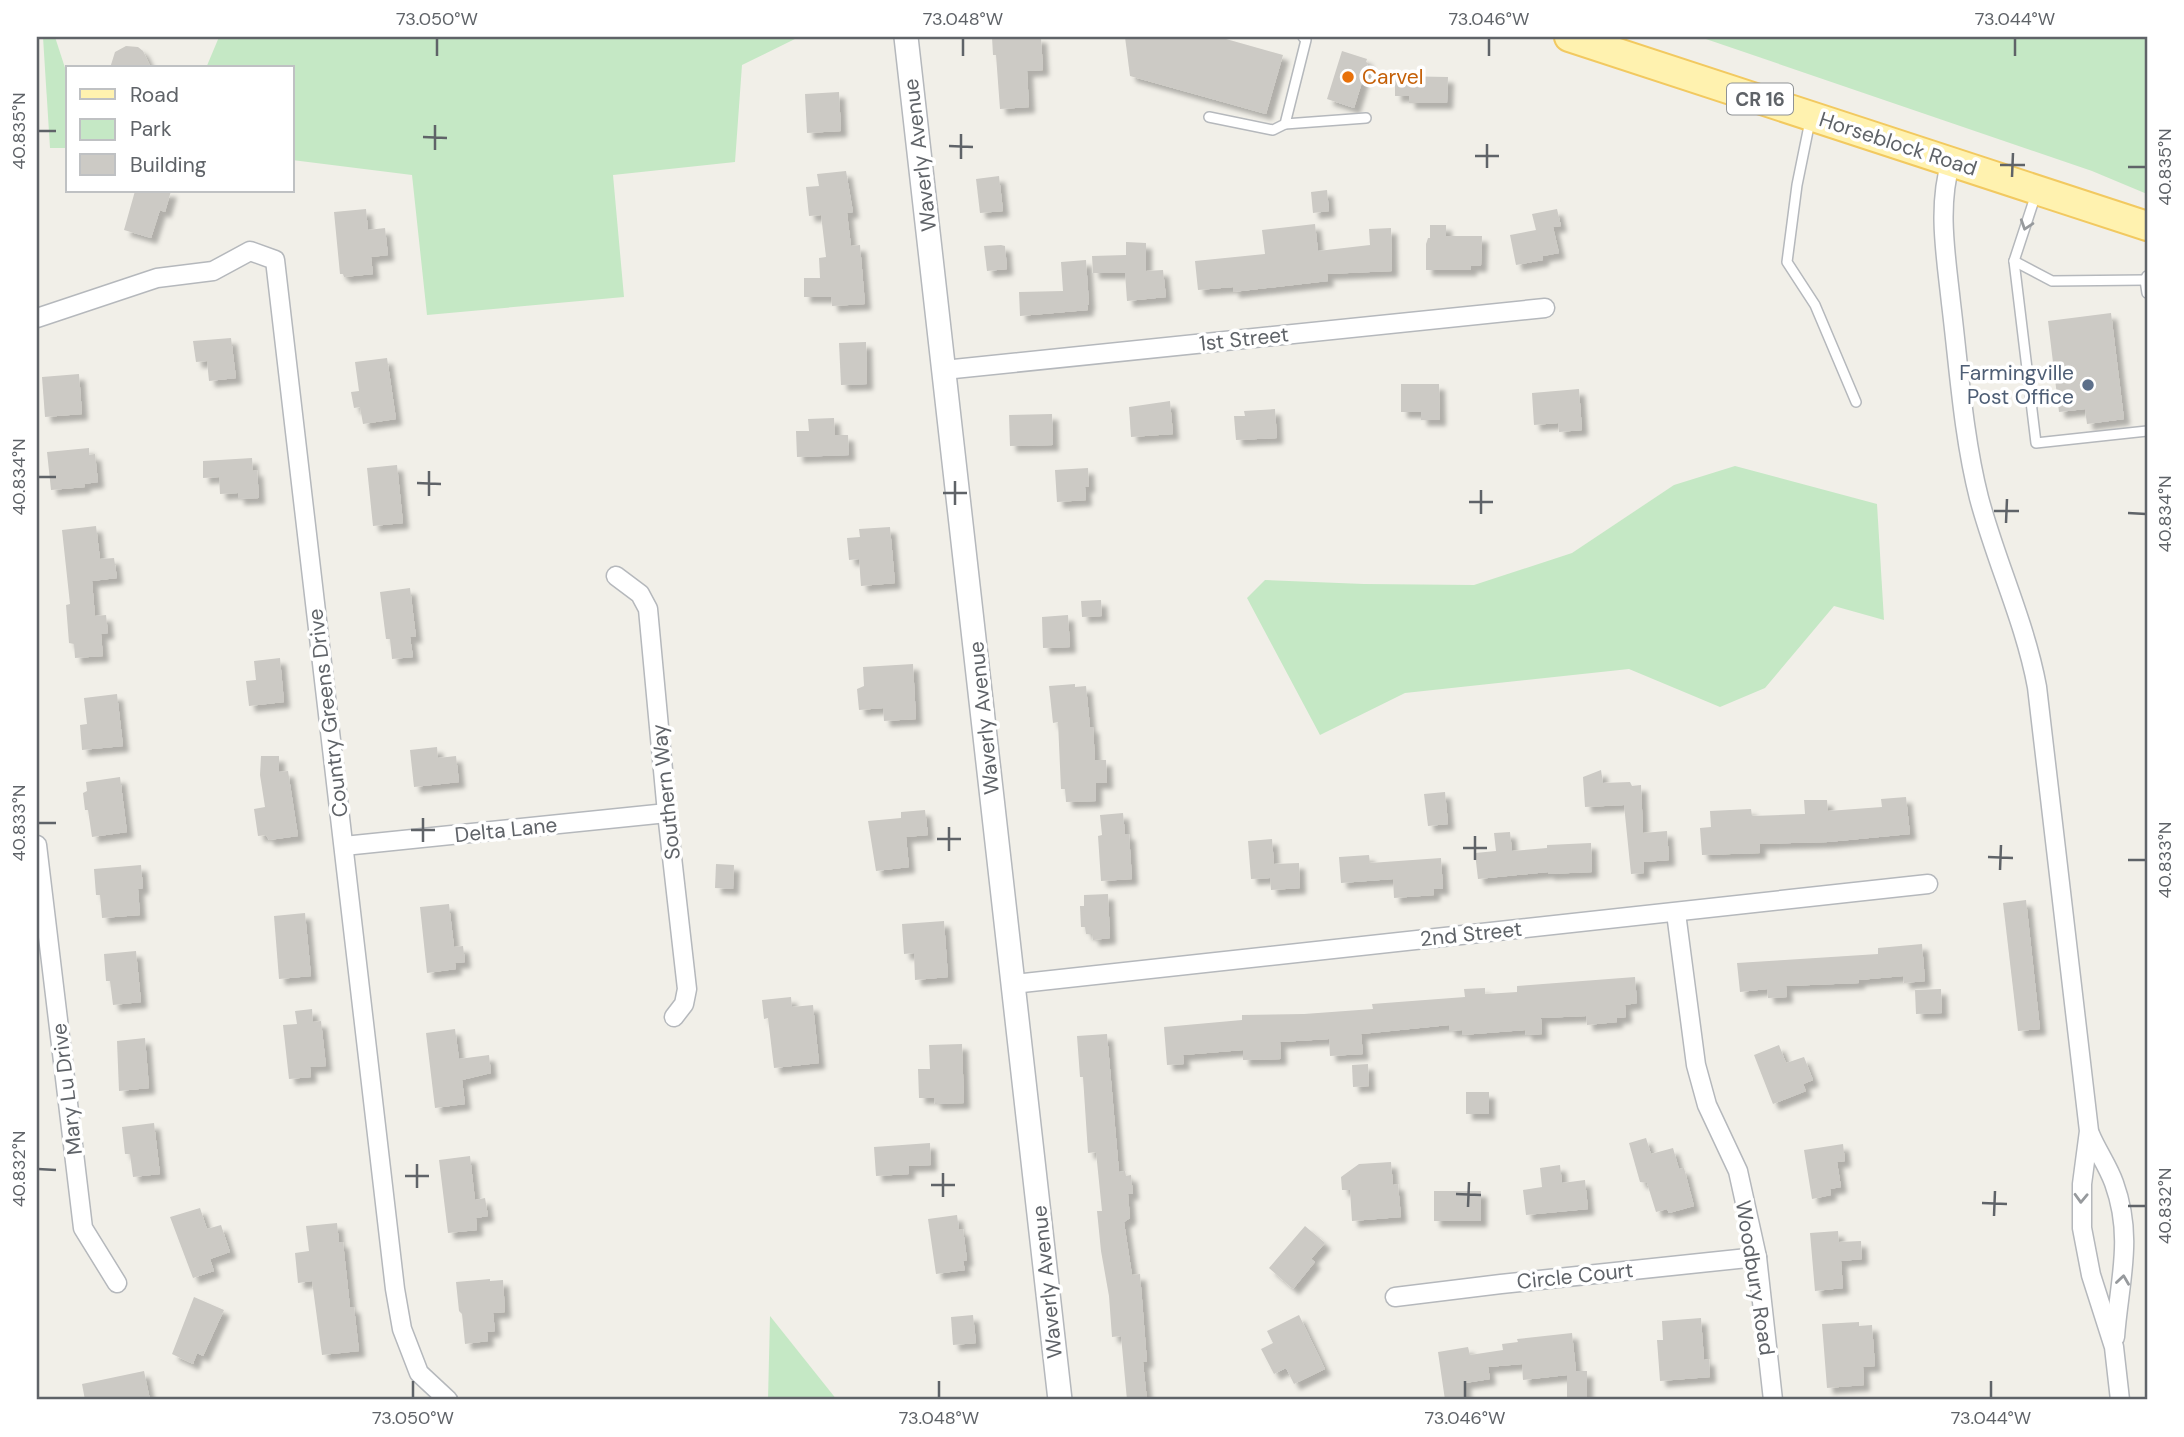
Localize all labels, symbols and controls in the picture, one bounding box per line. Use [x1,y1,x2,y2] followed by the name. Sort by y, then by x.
[396,7,478,31] text: 73.050°W
[923,7,1003,31] text: 73.048°W
[1449,7,1529,31] text: 73.046°W
[1975,7,2055,31] text: 73.044°W
[1362,63,1423,91] place label: Carvel
[66,66,294,192] legend
[1340,69,1356,85] marker: Carvel
[897,77,943,233] street label: Waverly Avenue
[130,81,179,109] text: Road
[1727,83,1793,114] road number: CR 16
[7,92,31,170] text: 40.835°N
[1816,105,1980,183] street label: Horseblock Road
[130,115,172,143] text: Park
[2153,128,2177,206] text: 40.835°N
[130,151,207,179] text: Building
[2020,218,2034,231] one-way arrow
[1198,320,1290,358] street label: 1st Street
[1959,359,2074,411] place label: Farmingville Post Office
[2080,377,2096,393] marker: Farmingville Post Office
[7,438,31,516] text: 40.834°N
[2153,475,2177,553] text: 40.834°N
[301,607,355,819] street label: Country Greens Drive
[962,640,1006,796] street label: Waverly Avenue
[645,722,687,861] street label: Southern Way
[7,785,31,861] text: 40.833°N
[453,811,559,849] street label: Delta Lane
[2153,822,2177,898] text: 40.833°N
[1419,915,1523,953] street label: 2nd Street
[45,1021,89,1156] street label: Mary Lu Drive
[7,1131,31,1207] text: 40.832°N
[2153,1168,2177,1244] text: 40.832°N
[2074,1193,2089,1204] one-way arrow
[1729,1199,1781,1357] street label: Woodbury Road
[1025,1204,1069,1360] street label: Waverly Avenue
[1515,1256,1635,1296] street label: Circle Court
[2115,1274,2130,1286] one-way arrow
[372,1406,454,1430] text: 73.050°W
[899,1406,979,1430] text: 73.048°W
[1425,1406,1505,1430] text: 73.046°W
[1951,1406,2031,1430] text: 73.044°W

